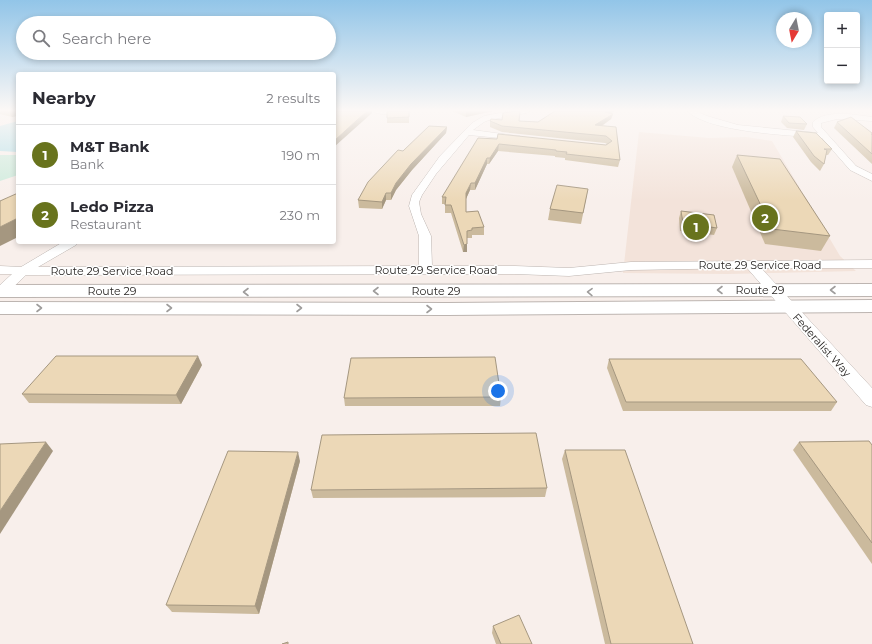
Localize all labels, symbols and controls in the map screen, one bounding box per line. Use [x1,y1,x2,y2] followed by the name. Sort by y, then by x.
[776,12,812,48] north arrow
[824,12,860,84] map controls
[824,12,860,48] button: +
[16,16,336,60] search box
[30,27,52,49] icon: search
[62,29,151,48] text: Search here
[824,48,860,84] button: −
[32,88,96,108] text: Nearby
[266,90,320,106] text: 2 results
[70,137,149,156] text: M&T Bank
[42,147,48,163] text: 1
[282,147,320,163] text: 190 m
[70,156,104,172] text: Bank
[70,197,154,216] text: Ledo Pizza
[752,203,778,233] pin: 2
[41,207,49,223] text: 2
[279,207,320,223] text: 230 m
[683,212,709,242] pin: 1
[70,216,141,232] text: Restaurant
[698,258,822,272] street label: Route 29 Service Road
[374,263,498,277] street label: Route 29 Service Road
[50,264,174,278] street label: Route 29 Service Road
[736,283,785,297] street label: Route 29
[88,284,137,298] street label: Route 29
[412,284,461,298] street label: Route 29
[717,286,723,294] one-way arrow
[830,286,836,294] one-way arrow
[243,287,249,296] one-way arrow
[373,287,379,295] one-way arrow
[587,288,593,296] one-way arrow
[36,304,42,312] one-way arrow
[166,304,172,312] one-way arrow
[296,304,302,312] one-way arrow
[426,305,432,313] one-way arrow
[790,310,854,380] street label: Federalist Way
[488,381,508,401] your location

